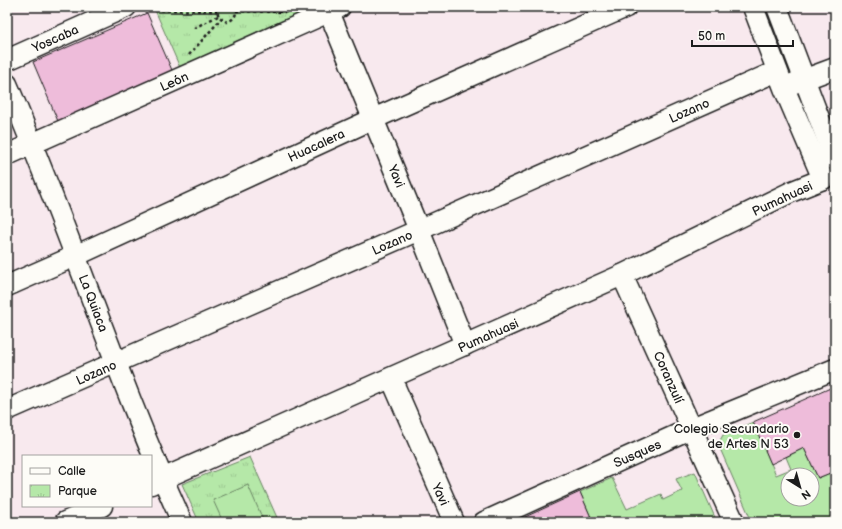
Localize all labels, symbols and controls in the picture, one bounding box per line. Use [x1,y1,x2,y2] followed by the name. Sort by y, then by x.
[29,22,81,57] street label: Yoscaba
[692,22,793,48] scale bar
[698,29,725,44] text: 50 m
[158,69,191,95] street label: León
[667,95,712,127] street label: Lozano
[286,126,347,166] street label: Huacalera
[384,162,408,190] street label: Yavi
[750,178,815,220] street label: Pumahuasi
[370,227,415,259] street label: Lozano
[75,272,111,334] street label: La Quiaca
[456,315,521,356] street label: Pumahuasi
[650,349,687,407] street label: Coranzulí
[74,357,119,389] street label: Lozano
[674,421,789,452] place label: Colegio Secundario de Artes N 53
[792,430,802,440] marker: Colegio Secundario de Artes N 53
[611,436,664,471] street label: Susques
[22,455,152,507] legend
[58,464,86,479] text: Calle
[780,467,820,507] north arrow
[428,480,452,508] street label: Yavi
[58,484,97,499] text: Parque
[799,487,813,502] text: N

